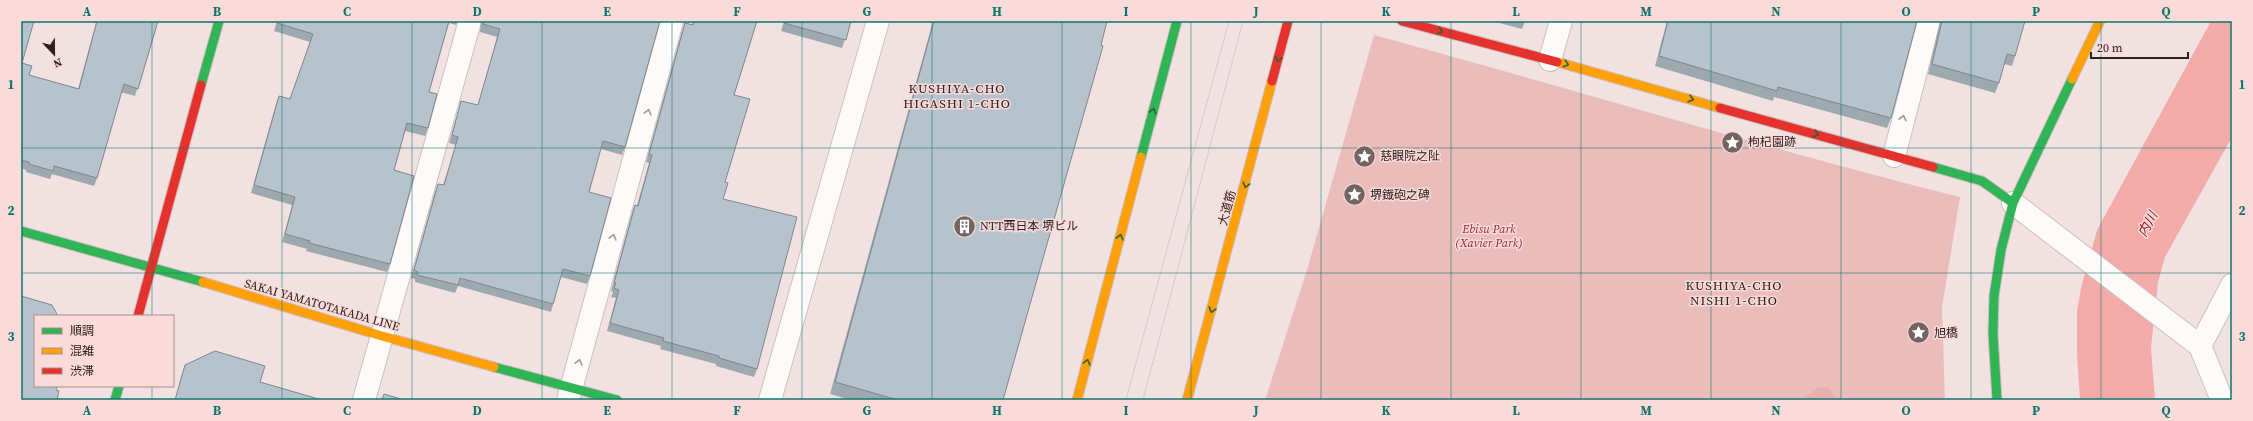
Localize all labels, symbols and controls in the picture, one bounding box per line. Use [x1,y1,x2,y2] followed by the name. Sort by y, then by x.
[83,3,92,20] text: A
[213,3,222,20] text: B
[343,3,351,20] text: C
[472,3,482,20] text: D
[603,3,611,20] text: E
[733,3,741,20] text: F
[863,3,872,20] text: G
[992,3,1002,20] text: H
[1123,3,1129,20] text: I
[1252,3,1259,20] text: J
[1381,3,1391,20] text: K
[1512,3,1520,20] text: L
[1640,3,1652,20] text: M
[1771,3,1781,20] text: N
[1901,3,1911,20] text: O
[2032,3,2040,20] text: P
[2161,3,2171,20] text: Q
[1436,26,1443,35] one-way arrow
[34,34,74,74] north arrow
[2091,34,2188,60] scale bar
[2097,40,2123,56] text: 20 m
[51,54,64,71] text: N
[1275,56,1283,62] one-way arrow
[1562,59,1569,68] one-way arrow
[7,76,15,93] text: 1
[2238,76,2246,93] text: 1
[903,80,1011,112] district label: KUSHIYA-CHO HIGASHI 1-CHO
[1687,94,1694,103] one-way arrow
[643,108,651,115] one-way arrow
[1148,108,1157,115] one-way arrow
[1899,115,1907,122] one-way arrow
[1720,129,1746,155] place icon: 枸杞園跡
[1813,130,1819,138] one-way arrow
[1748,134,1796,150] place label: 枸杞園跡
[1351,143,1377,169] place icon: 慈眼院之阯
[1380,148,1440,164] place label: 慈眼院之阯
[1242,181,1250,188] one-way arrow
[1341,182,1367,208] place icon: 堺鐡砲之碑
[1370,187,1430,203] place label: 堺鐡砲之碑
[1215,189,1239,227] street label: 大道筋
[7,202,15,219] text: 2
[2238,202,2246,219] text: 2
[2134,207,2162,240] water label: 内川
[951,213,977,239] building icon: NTT西日本 堺ビル
[980,218,1078,234] place label: NTT西日本 堺ビル
[1455,221,1523,251] park label: Ebisu Park (Xavier Park)
[1115,233,1124,240] one-way arrow
[608,234,617,241] one-way arrow
[243,275,401,335] street label: SAKAI YAMATOTAKADA LINE
[1685,277,1783,309] district label: KUSHIYA-CHO NISHI 1-CHO
[1208,306,1217,313] one-way arrow
[34,315,174,387] legend
[1905,320,1931,346] place icon: 旭橋
[70,323,94,339] text: 順調
[1934,325,1958,341] place label: 旭橋
[7,328,15,345] text: 3
[2238,328,2246,345] text: 3
[70,343,94,359] text: 混雑
[574,359,583,366] one-way arrow
[1082,359,1090,366] one-way arrow
[70,363,94,379] text: 渋滞
[83,402,92,419] text: A
[213,402,222,419] text: B
[343,402,351,419] text: C
[472,402,482,419] text: D
[603,402,611,419] text: E
[733,402,741,419] text: F
[863,402,872,419] text: G
[992,402,1002,419] text: H
[1123,402,1129,419] text: I
[1252,402,1259,419] text: J
[1381,402,1391,419] text: K
[1512,402,1520,419] text: L
[1640,402,1652,419] text: M
[1771,402,1781,419] text: N
[1901,402,1911,419] text: O
[2032,402,2040,419] text: P
[2161,402,2171,419] text: Q

